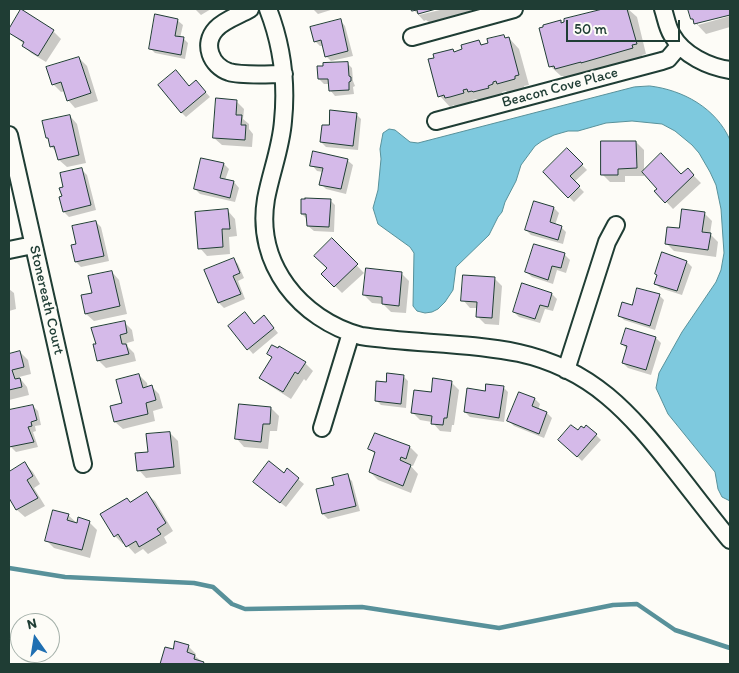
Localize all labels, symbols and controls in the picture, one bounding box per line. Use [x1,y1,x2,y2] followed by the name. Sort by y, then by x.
[569,10,683,42] scale bar
[574,20,607,38] text: 50 m
[500,64,620,112] street label: Beacon Cove Place
[25,244,67,356] street label: Stonereath Court
[10,613,60,663] north arrow
[25,615,38,633] text: N

